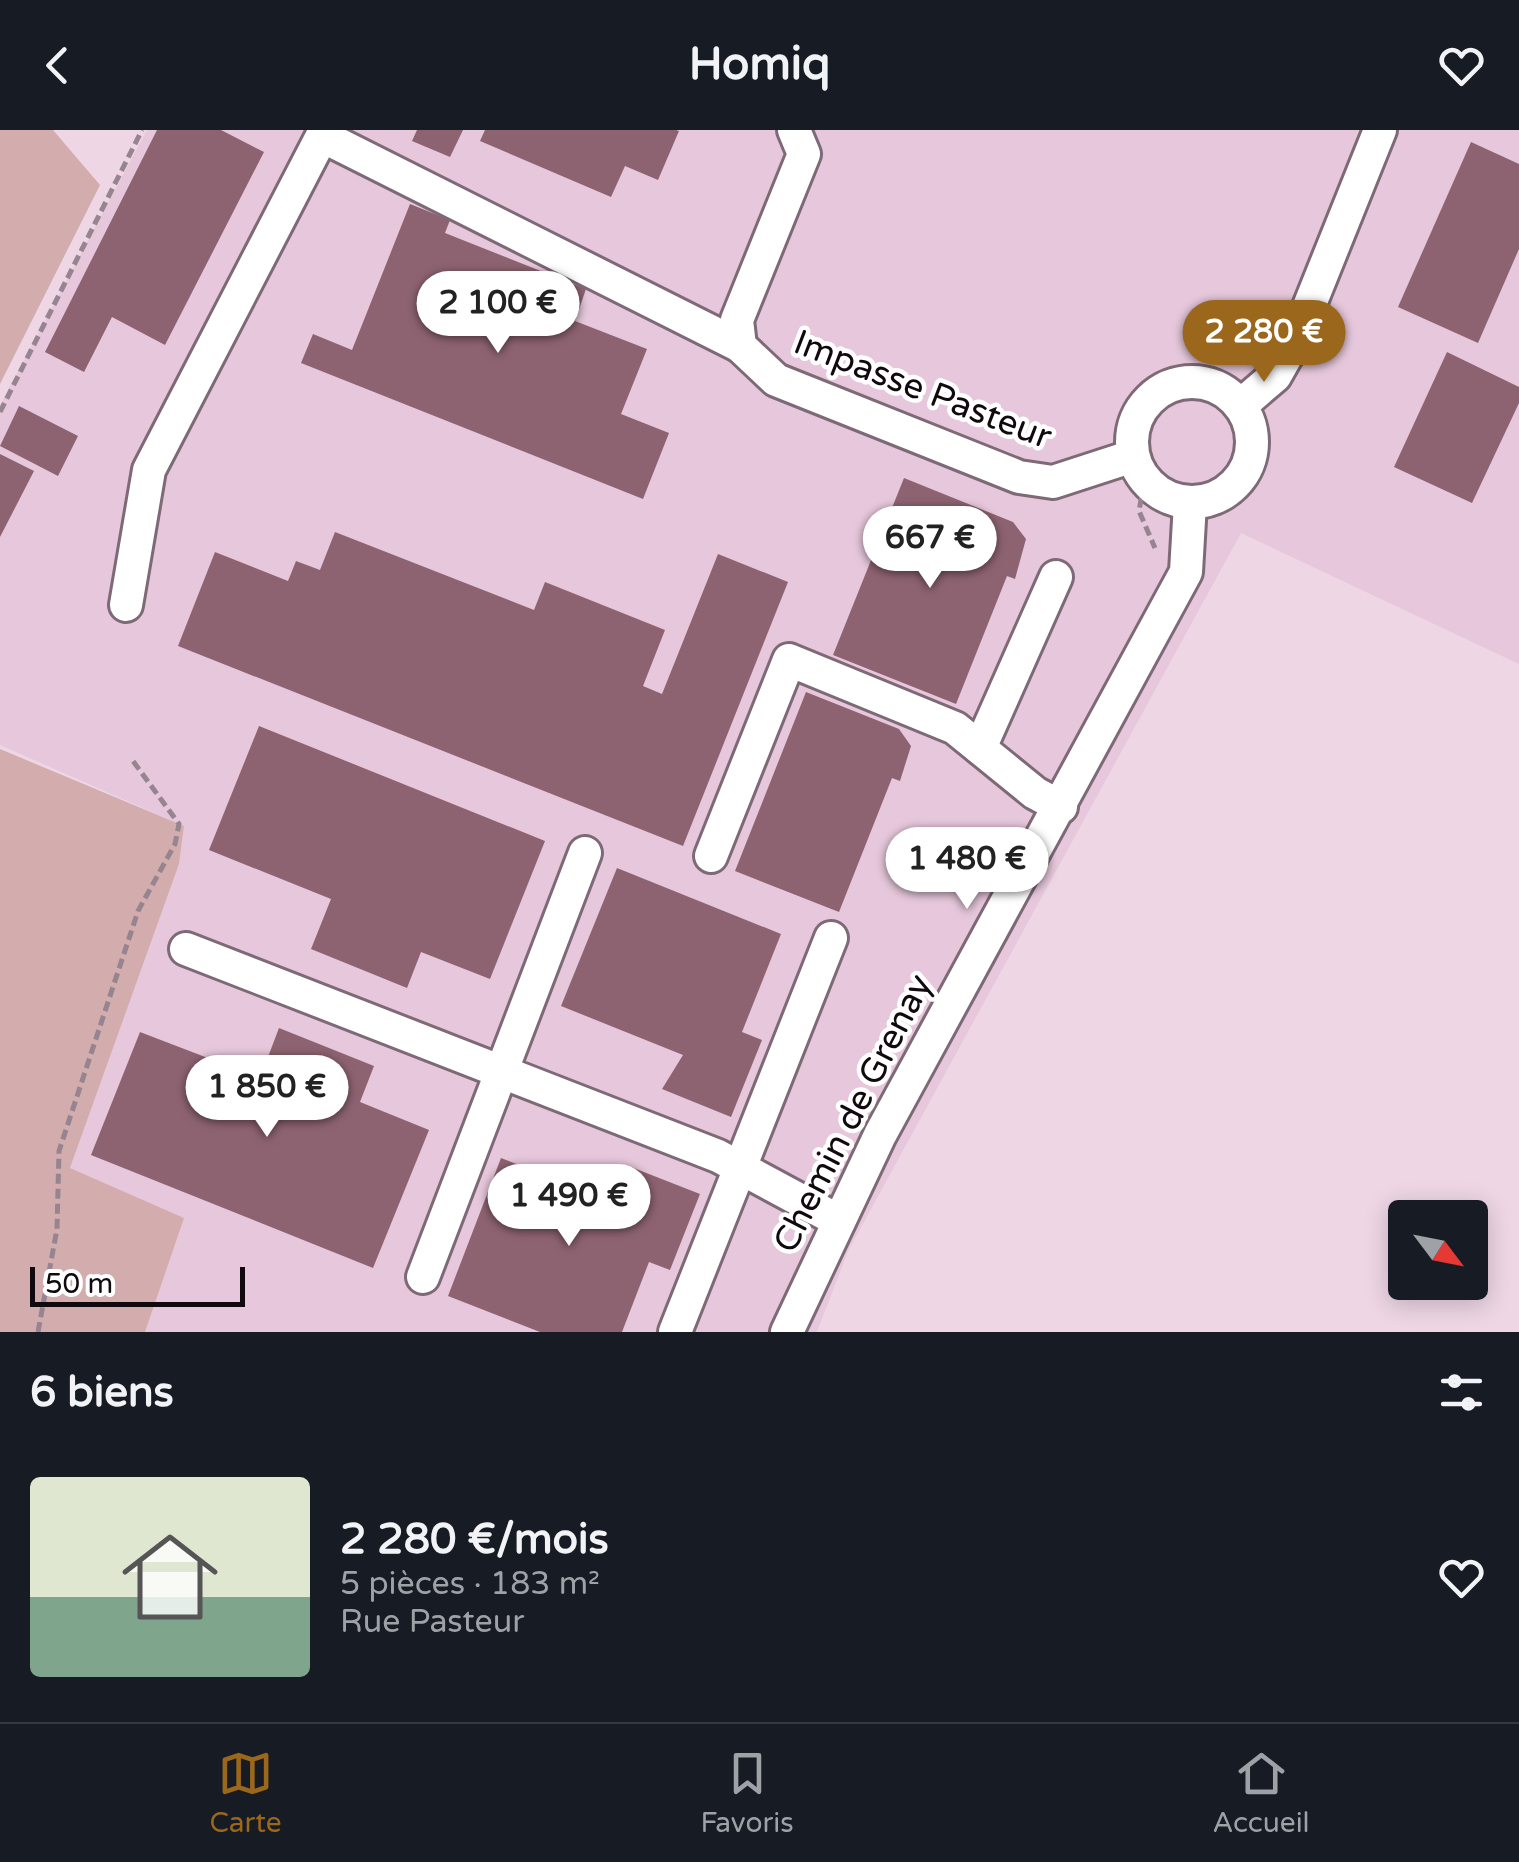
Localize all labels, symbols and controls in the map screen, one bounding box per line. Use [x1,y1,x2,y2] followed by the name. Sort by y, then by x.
[30,38,85,93] icon: back
[689,38,830,92] text: Homiq
[1434,38,1489,93] icon: heart
[406,271,590,356] pin: 2 100 €
[439,284,557,322] text: 2 100 €
[1172,300,1356,385] pin: 2 280 €
[1205,313,1323,351] text: 2 280 €
[788,321,1058,459] street label: Impasse Pasteur
[860,506,1000,591] pin: 667 €
[885,519,975,557] text: 667 €
[875,827,1059,912] pin: 1 480 €
[908,840,1026,878] text: 1 480 €
[765,967,941,1259] street label: Chemin de Grenay
[175,1055,359,1140] pin: 1 850 €
[208,1068,326,1106] text: 1 850 €
[477,1164,661,1249] pin: 1 490 €
[510,1177,628,1215] text: 1 490 €
[1388,1200,1488,1300] north arrow
[1388,1200,1488,1300] map controls
[30,1262,245,1306] scale bar
[45,1267,113,1301] text: 50 m
[1434,1365,1489,1420] icon: filters
[30,1367,174,1418] text: 6 biens
[340,1514,609,1565] text: 2 280 €/mois
[110,1517,230,1637] icon: home
[1434,1550,1489,1605] icon: heart
[340,1565,600,1603] text: 5 pièces · 183 m²
[340,1603,524,1641] text: Rue Pasteur
[209,1746,282,1840] tab: Carte
[700,1746,794,1840] tab: Favoris
[1212,1746,1310,1840] tab: Accueil

